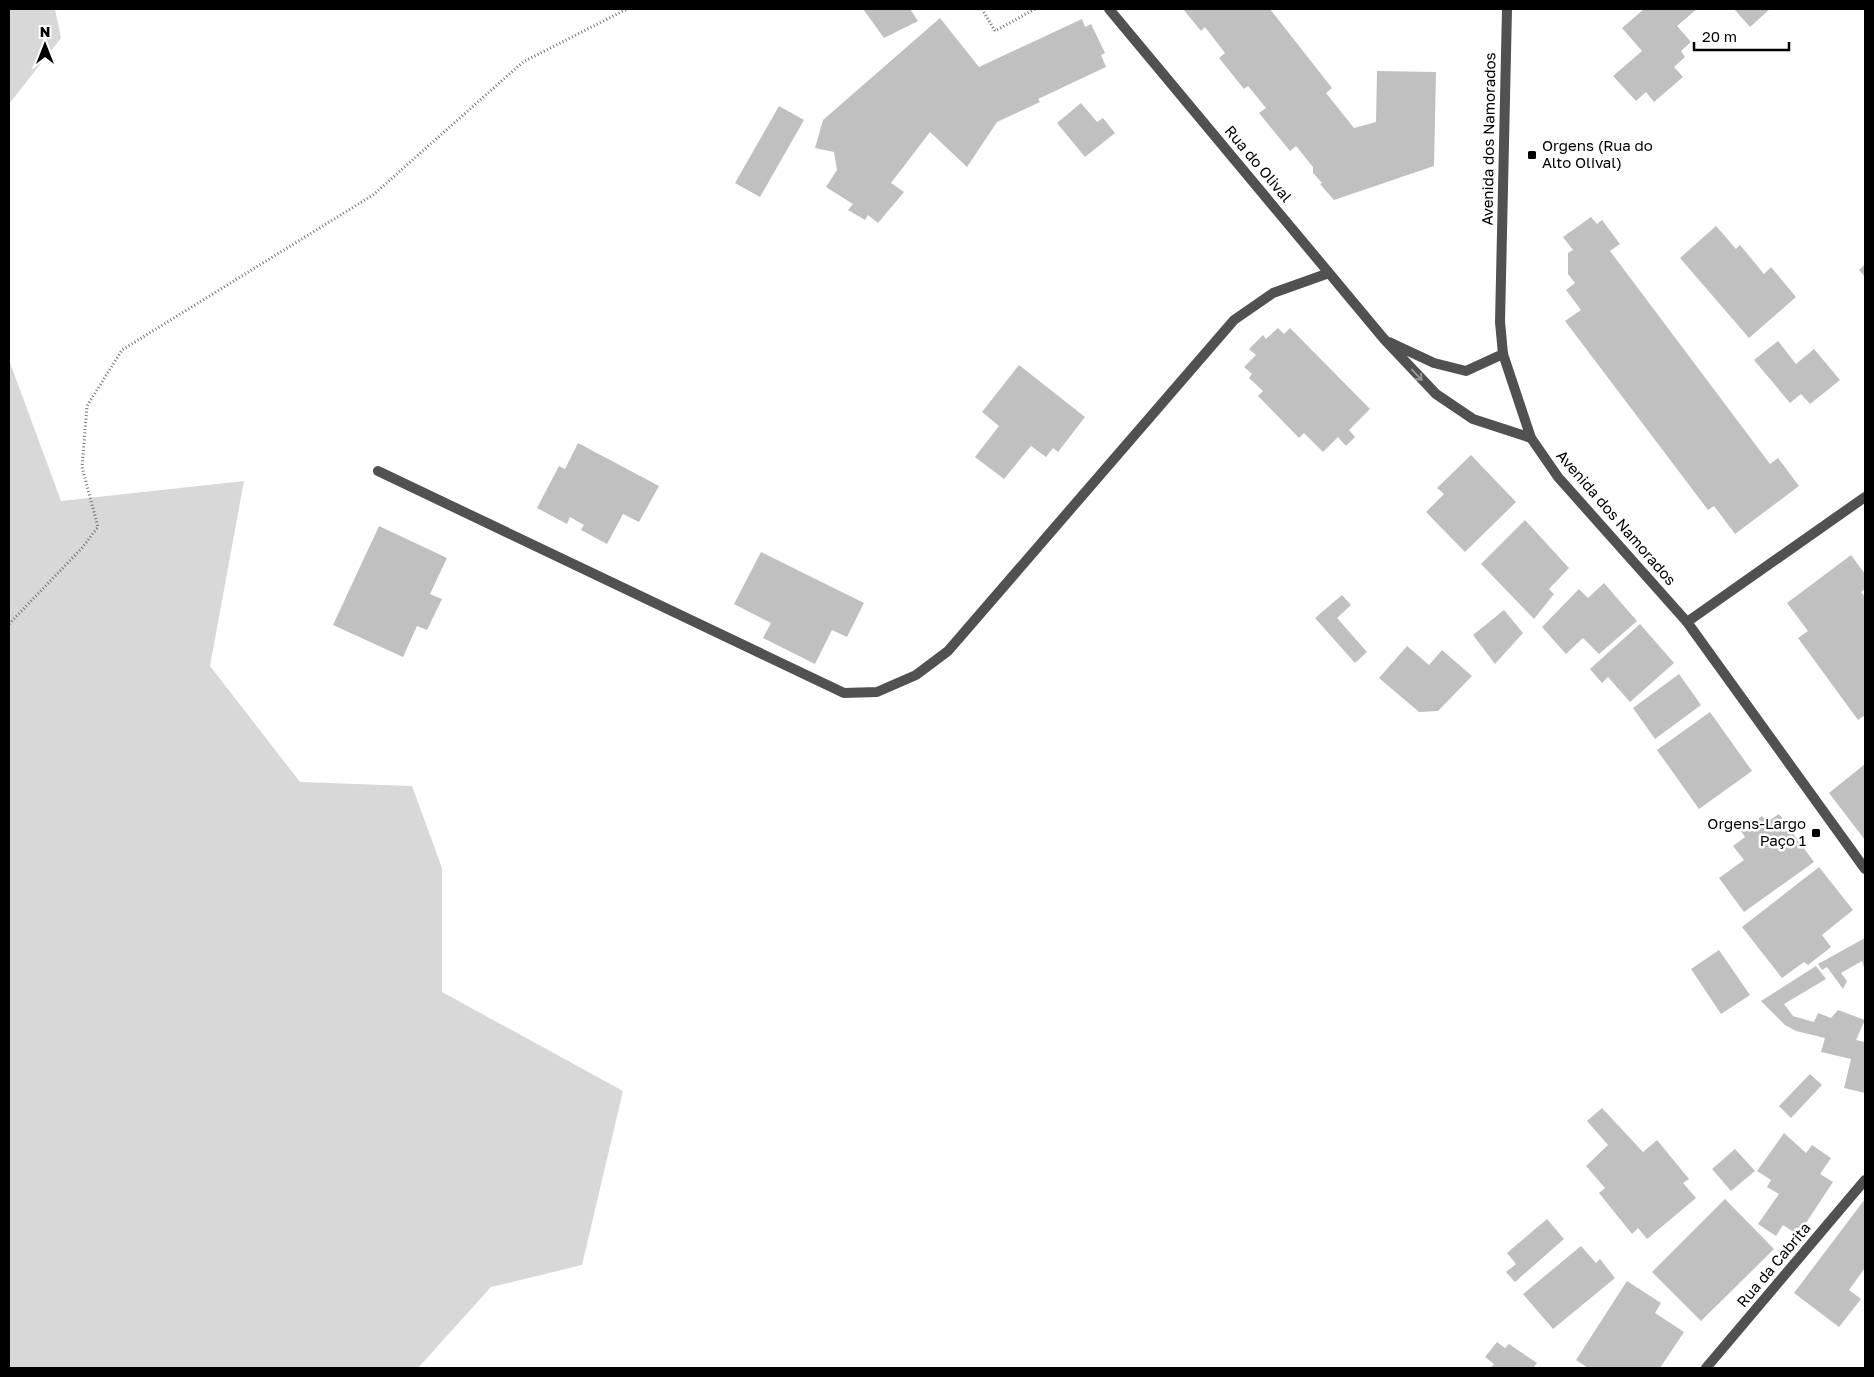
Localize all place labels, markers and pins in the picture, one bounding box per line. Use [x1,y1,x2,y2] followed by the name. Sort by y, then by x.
[1542,136,1653,171] place label: Orgens (Rua do Alto Olival)
[1526,149,1538,161] marker: Orgens (Rua do Alto Olival)
[1707,814,1806,849] place label: Orgens-Largo Paço 1
[1810,827,1822,839] marker: Orgens-Largo Paço 1

